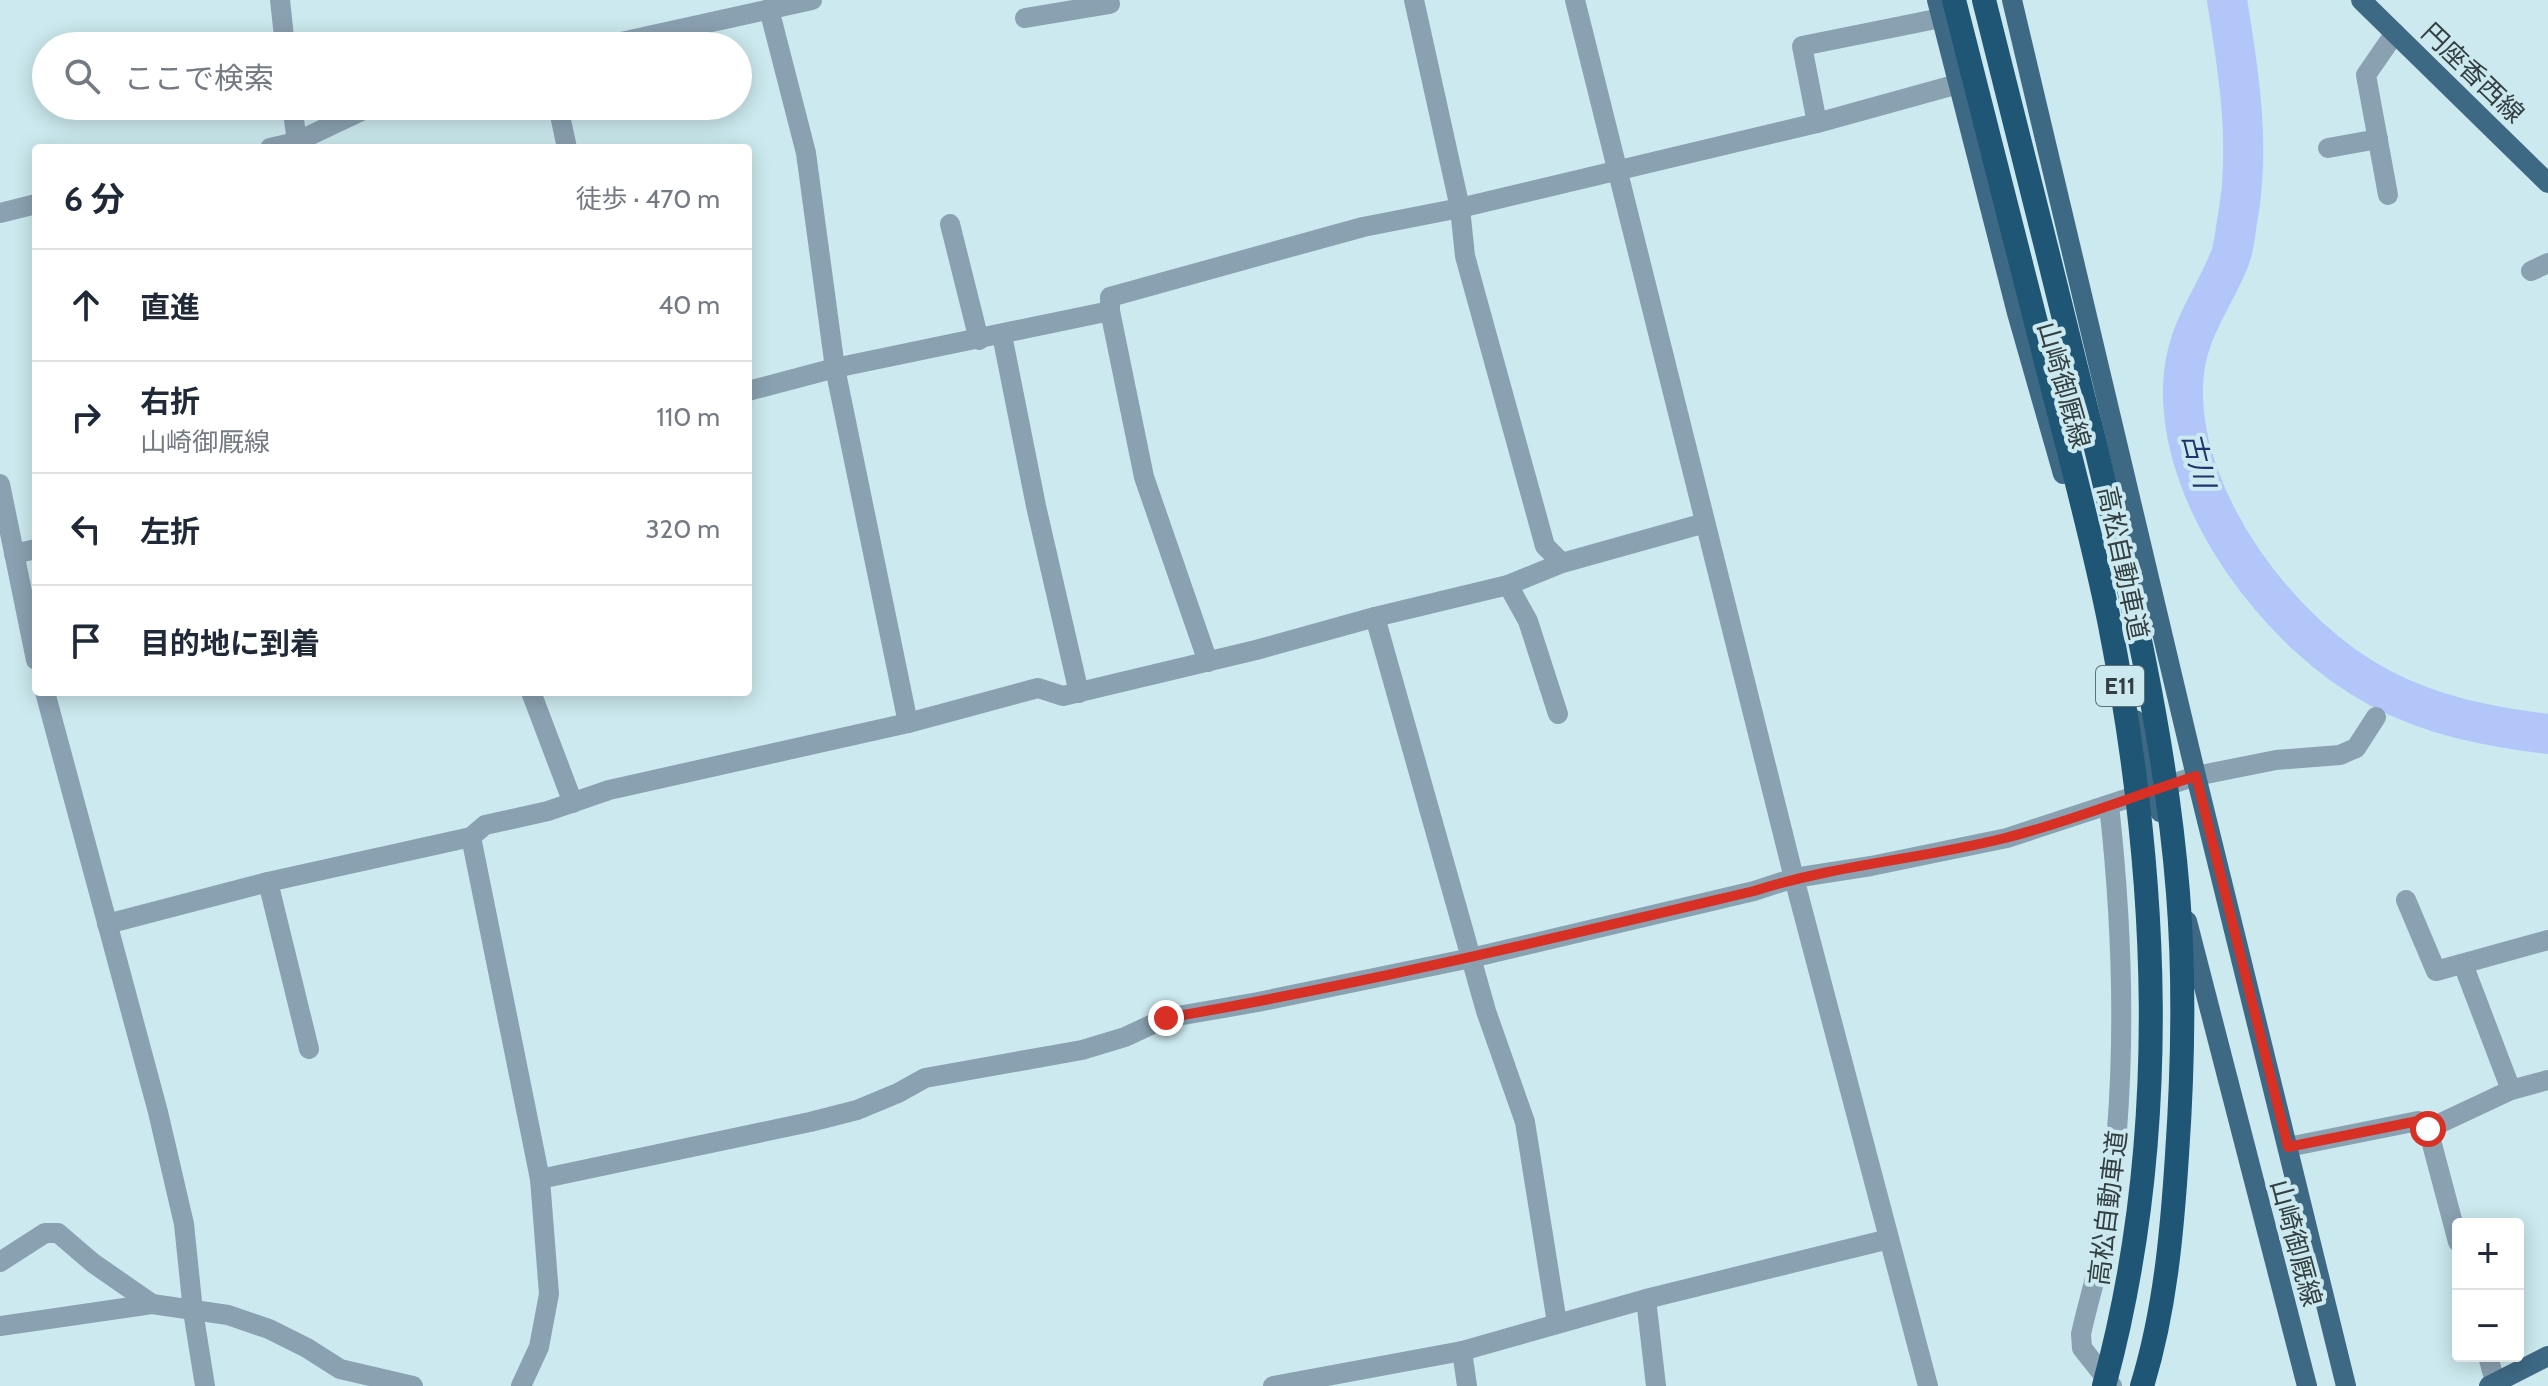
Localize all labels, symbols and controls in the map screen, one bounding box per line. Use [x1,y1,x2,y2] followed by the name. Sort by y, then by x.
[2415,16,2531,130] street label: 円座香西線
[32,32,752,120] search box
[60,54,104,98] icon: search
[124,60,274,97] text: ここで検索
[64,178,125,220] text: 6 分
[575,183,720,215] text: 徒歩 · 470 m
[64,283,108,327] icon: ahead
[140,289,200,326] text: 直進
[658,289,720,321] text: 40 m
[2031,318,2097,452] street label: 山崎御厩線
[140,383,200,420] text: 右折
[64,395,108,439] icon: right
[656,401,720,433] text: 110 m
[140,426,270,458] text: 山崎御厩線
[2176,429,2223,494] water label: 古川
[2091,483,2155,643] street label: 高松自動車道
[64,507,108,551] icon: left
[140,513,200,550] text: 左折
[646,513,720,545] text: 320 m
[64,619,108,663] icon: arrive
[140,625,320,662] text: 目的地に到着
[2096,666,2144,706] road number: E11
[1148,1000,1184,1036] route end
[2410,1111,2446,1147] route start
[2083,1129,2133,1287] street label: 高松自動車道
[2264,1176,2328,1310] street label: 山崎御厩線
[2452,1218,2524,1362] map controls
[2452,1218,2524,1290] button: +
[2452,1290,2524,1362] button: −

